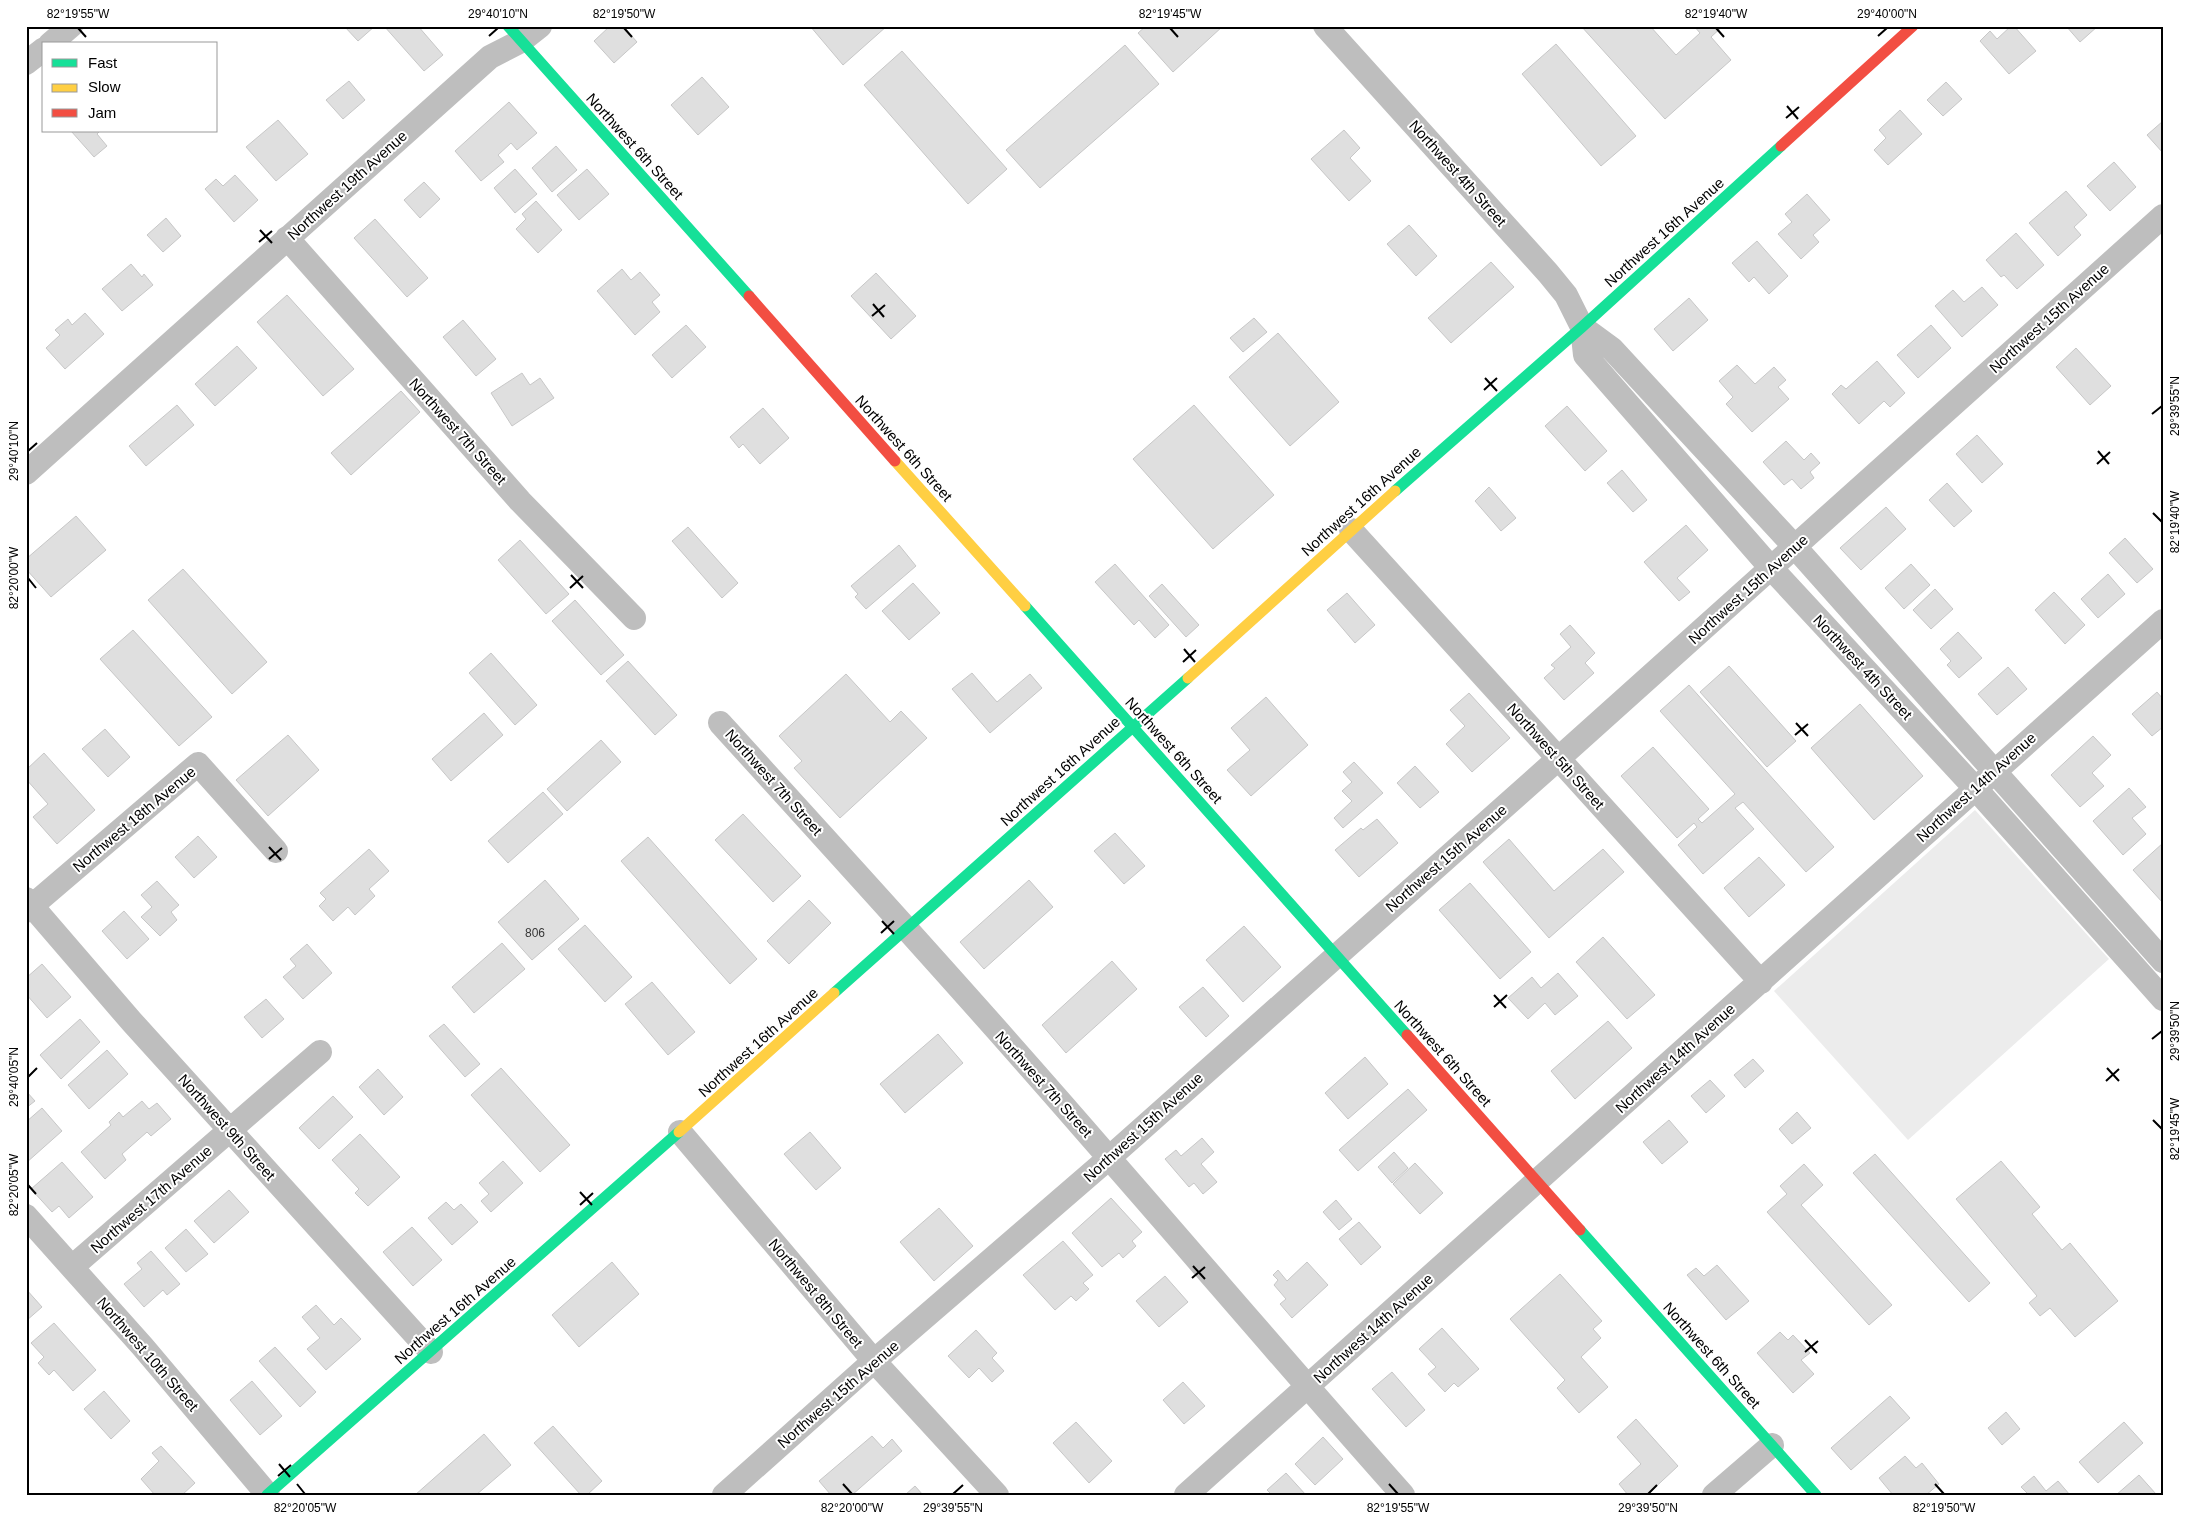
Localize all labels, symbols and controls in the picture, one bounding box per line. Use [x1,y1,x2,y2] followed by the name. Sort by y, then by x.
[47,7,110,21] text: 82°19'55"W
[468,7,528,21] text: 29°40'10"N
[593,7,656,21] text: 82°19'50"W
[1139,7,1202,21] text: 82°19'45"W
[1685,7,1748,21] text: 82°19'40"W
[1857,7,1917,21] text: 29°40'00"N
[42,42,218,132] legend
[88,54,118,71] text: Fast
[88,78,121,95] text: Slow
[583,90,688,203] street label: Northwest 6th Street
[88,104,116,121] text: Jam
[1406,117,1511,230] street label: Northwest 4th Street
[284,127,410,243] street label: Northwest 19th Avenue
[1601,174,1727,290] street label: Northwest 16th Avenue
[1986,260,2112,376] street label: Northwest 15th Avenue
[406,375,511,488] street label: Northwest 7th Street
[2168,376,2182,436] text: 29°39'55"N
[852,392,957,505] street label: Northwest 6th Street
[7,421,21,481] text: 29°40'10"N
[1298,443,1424,559] street label: Northwest 16th Avenue
[2168,490,2182,553] text: 82°19'40"W
[1685,531,1811,647] street label: Northwest 15th Avenue
[7,546,21,609] text: 82°20'00"W
[1810,611,1916,723] street label: Northwest 4th Street
[1122,694,1227,807] street label: Northwest 6th Street
[1504,700,1609,813] street label: Northwest 5th Street
[997,713,1123,829] street label: Northwest 16th Avenue
[722,726,827,839] street label: Northwest 7th Street
[1913,729,2039,845] street label: Northwest 14th Avenue
[69,763,199,875] street label: Northwest 18th Avenue
[1382,801,1510,915] street label: Northwest 15th Avenue
[525,926,545,940] house number: 806
[695,984,821,1100] street label: Northwest 16th Avenue
[1391,997,1496,1110] street label: Northwest 6th Street
[1612,1000,1738,1116] street label: Northwest 14th Avenue
[2168,1001,2182,1061] text: 29°39'50"N
[992,1028,1097,1141] street label: Northwest 7th Street
[7,1047,21,1107] text: 29°40'05"N
[1080,1069,1206,1185] street label: Northwest 15th Avenue
[175,1071,280,1184] street label: Northwest 9th Street
[2168,1097,2182,1160] text: 82°19'45"W
[87,1142,215,1256] street label: Northwest 17th Avenue
[7,1153,21,1216] text: 82°20'05"W
[766,1235,867,1351] street label: Northwest 8th Street
[391,1253,519,1367] street label: Northwest 16th Avenue
[1310,1270,1436,1386] street label: Northwest 14th Avenue
[94,1294,203,1415] street label: Northwest 10th Street
[1660,1299,1765,1412] street label: Northwest 6th Street
[774,1337,902,1451] street label: Northwest 15th Avenue
[274,1501,337,1515] text: 82°20'05"W
[821,1501,884,1515] text: 82°20'00"W
[923,1501,983,1515] text: 29°39'55"N
[1367,1501,1430,1515] text: 82°19'55"W
[1618,1501,1678,1515] text: 29°39'50"N
[1913,1501,1976,1515] text: 82°19'50"W

